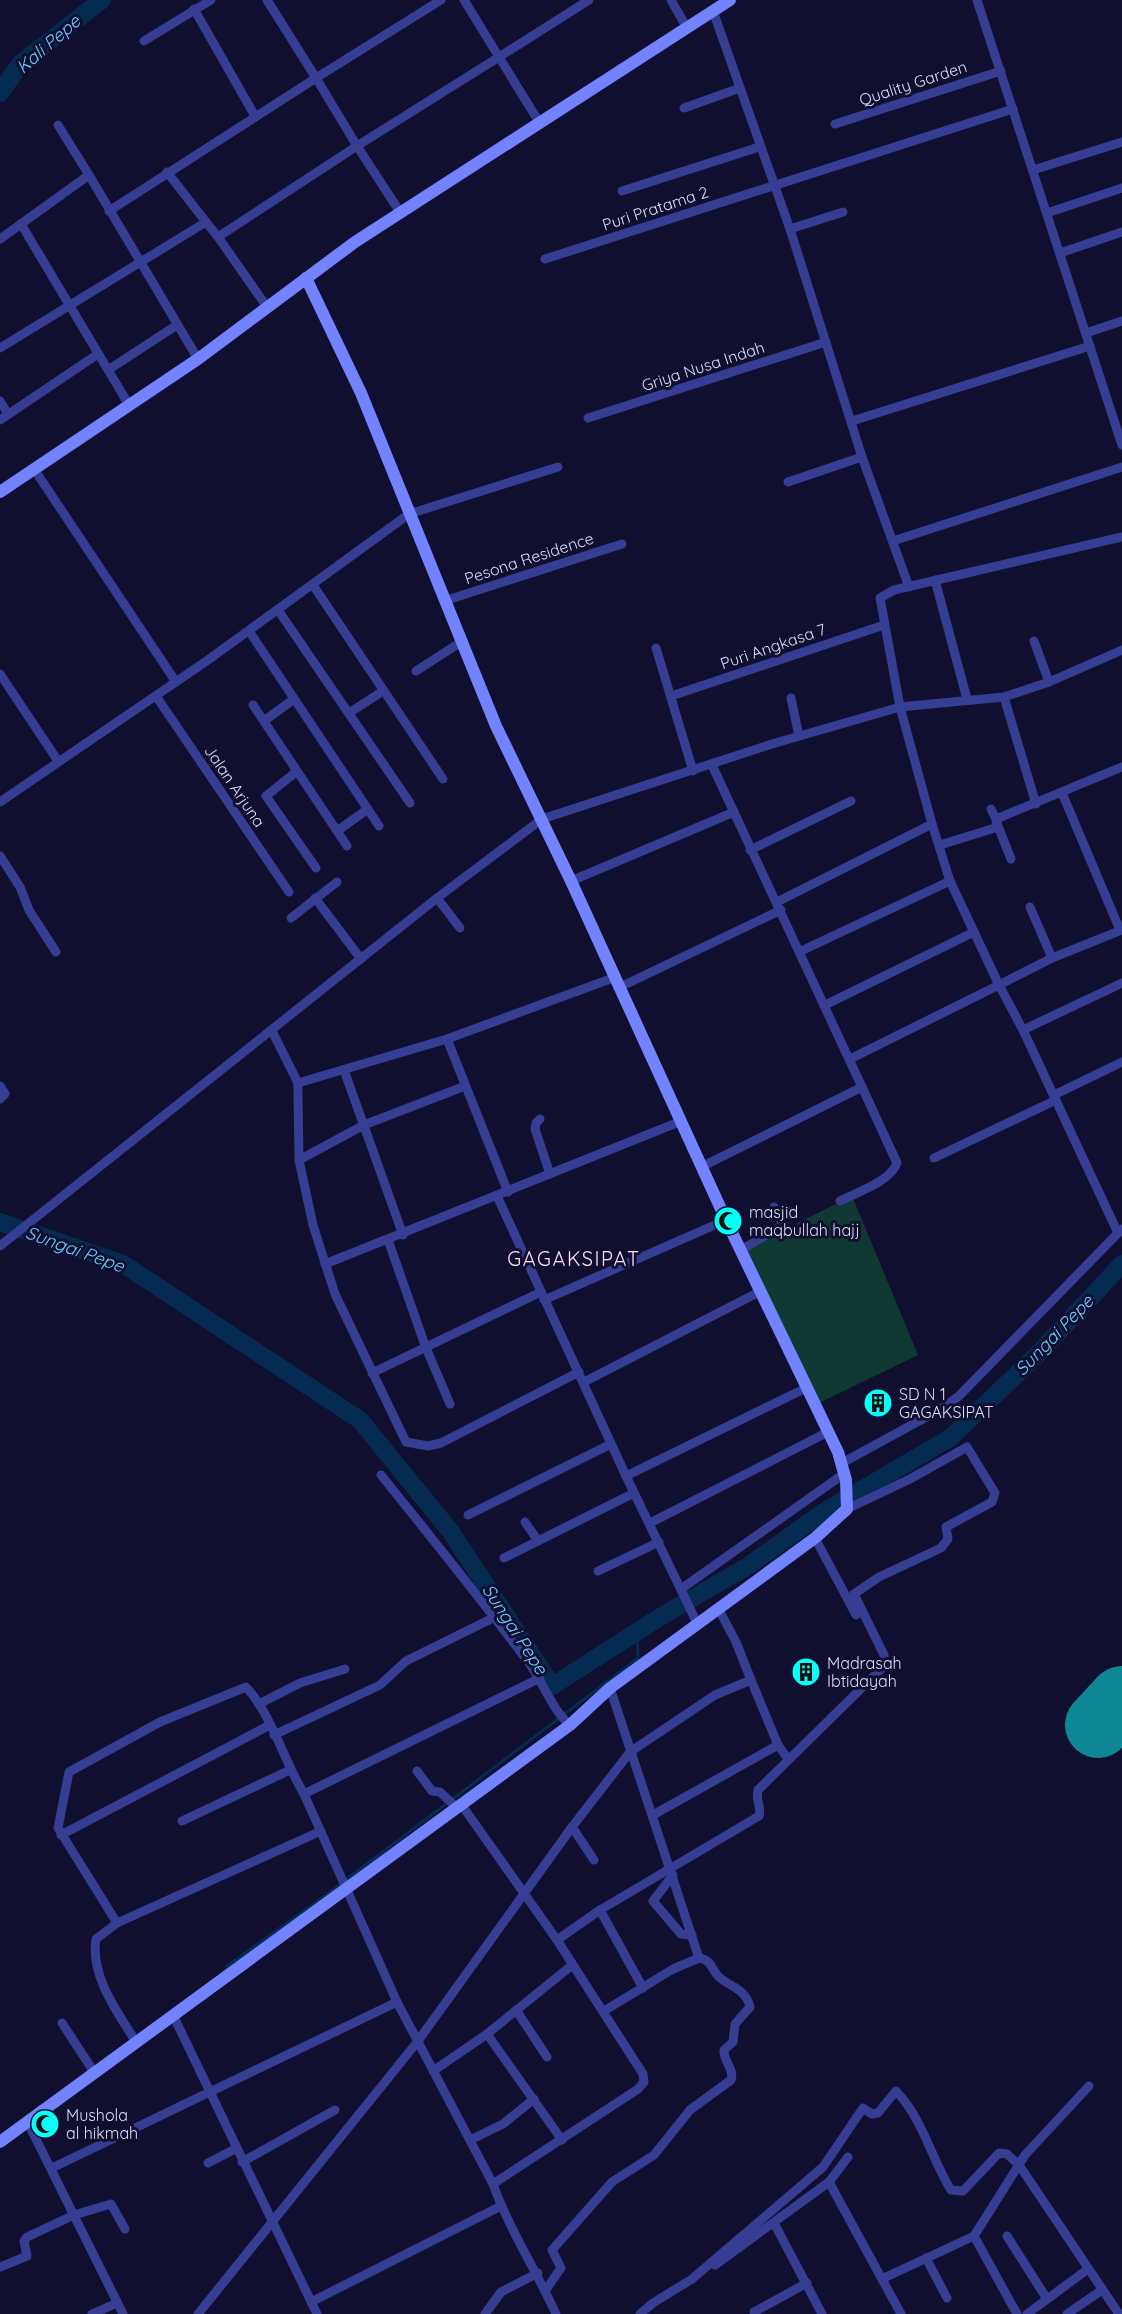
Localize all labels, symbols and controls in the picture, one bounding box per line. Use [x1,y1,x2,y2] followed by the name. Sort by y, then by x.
[11,9,86,78] water label: Kali Pepe
[857,56,969,110] street label: Quality Garden
[599,181,711,235] street label: Puri Pratama 2
[639,337,767,395] street label: Griya Nusa Indah
[462,528,596,588] street label: Pesona Residence
[718,619,828,673] street label: Puri Angkasa 7
[200,741,270,831] street label: Jalan Arjuna
[749,1202,860,1240] place label: masjid maqbullah hajj
[712,1205,744,1237] mosque icon: masjid maqbullah hajj
[22,1221,128,1278] water label: Sungai Pepe
[507,1246,641,1271] district label: GAGAKSIPAT
[1010,1289,1099,1380] water label: Sungai Pepe
[899,1384,994,1422] place label: SD N 1 GAGAKSIPAT
[862,1387,894,1419] building icon: SD N 1 GAGAKSIPAT
[477,1579,553,1679] water label: Sungai Pepe
[827,1653,902,1691] place label: Madrasah Ibtidayah
[790,1656,822,1688] building icon: Madrasah Ibtidayah
[66,2105,138,2143] place label: Mushola al hikmah
[29,2108,61,2140] mosque icon: Mushola al hikmah

